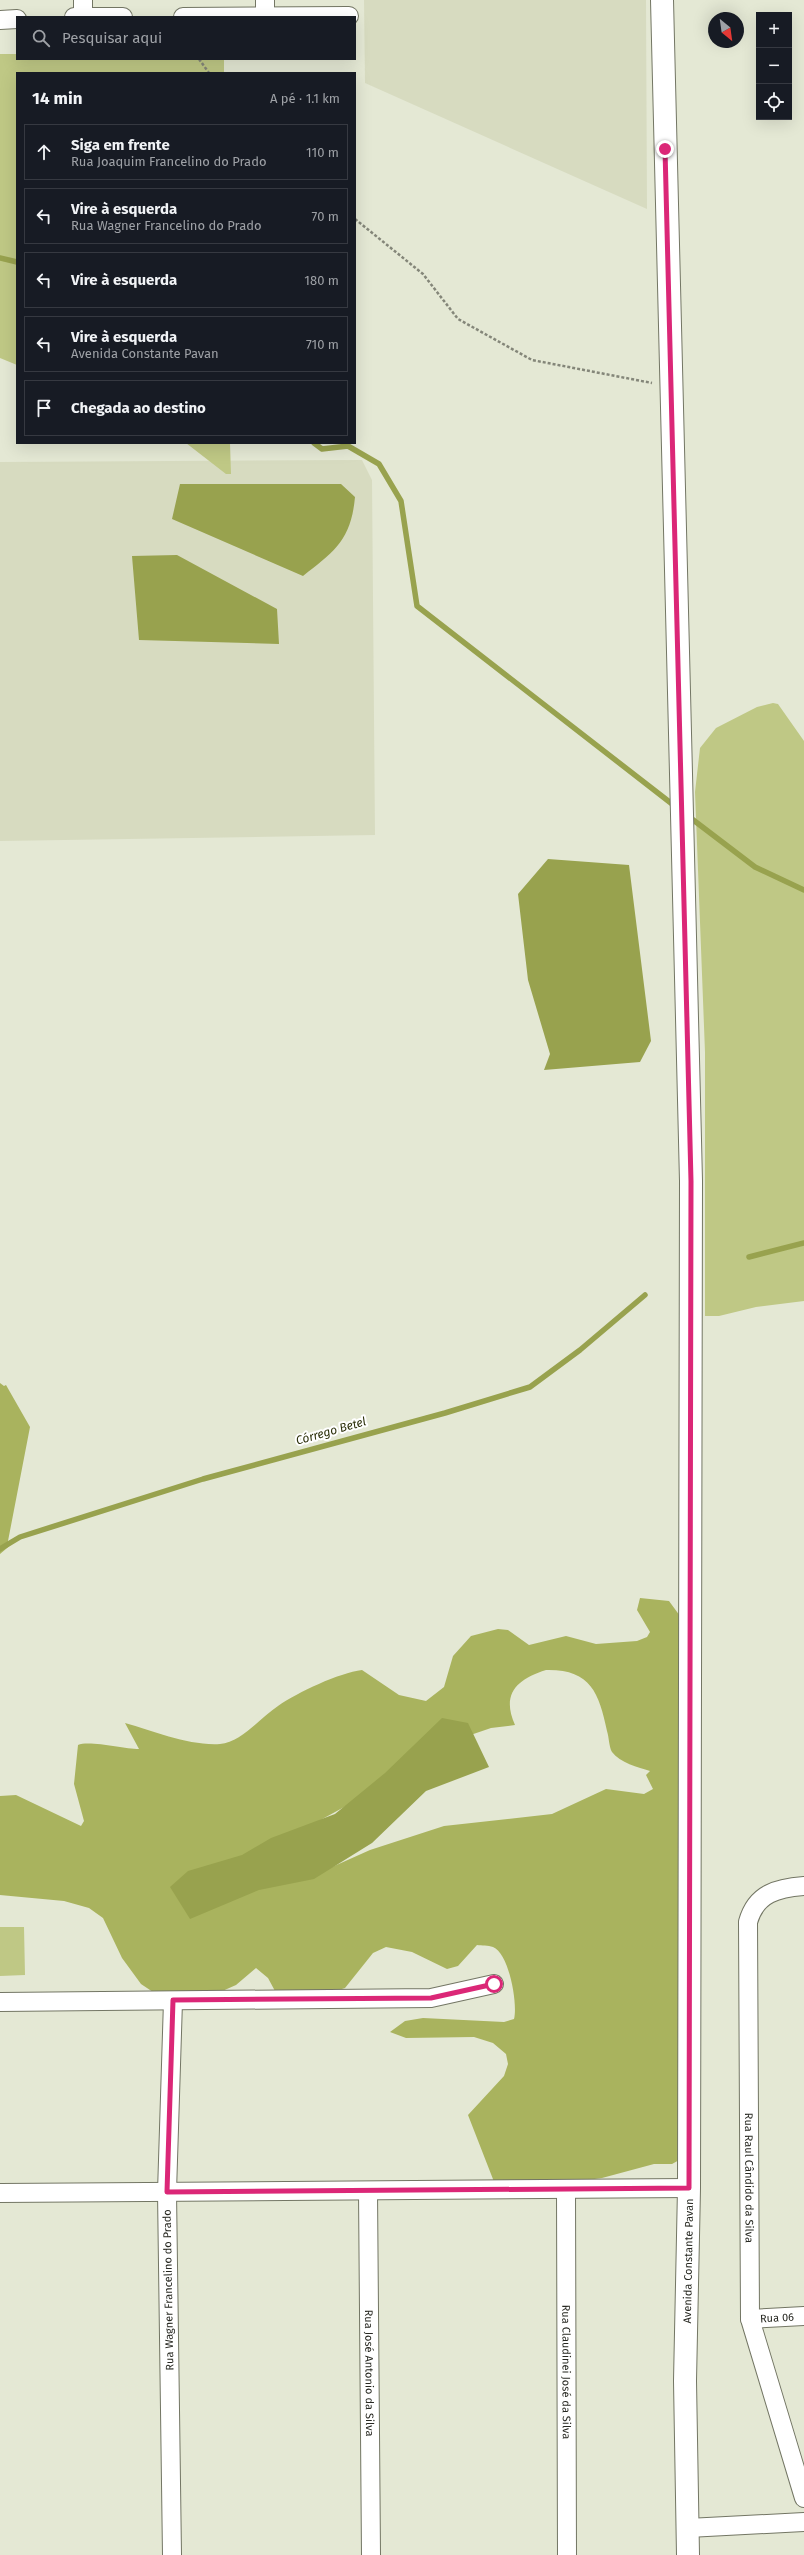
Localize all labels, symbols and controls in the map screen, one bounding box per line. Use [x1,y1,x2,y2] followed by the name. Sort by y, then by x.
[708,12,744,48] north arrow
[756,12,792,120] map controls
[756,12,792,48] button: +
[16,16,356,60] search box
[30,27,52,49] icon: search
[62,29,162,47] text: Pesquisar aqui
[756,48,792,84] button: −
[756,84,792,120] button: locate
[32,88,83,109] text: 14 min
[270,91,340,106] text: A pé · 1.1 km
[71,136,170,154] text: Siga em frente
[656,140,674,158] route end
[33,141,55,163] icon: ahead
[306,145,339,160] text: 110 m
[71,154,267,169] text: Rua Joaquim Francelino do Prado
[71,200,177,218] text: Vire à esquerda
[33,205,55,227] icon: left
[312,209,339,224] text: 70 m
[71,218,262,233] text: Rua Wagner Francelino do Prado
[33,269,55,291] icon: left
[71,271,177,289] text: Vire à esquerda
[304,273,339,288] text: 180 m
[71,328,177,346] text: Vire à esquerda
[33,333,55,355] icon: left
[306,337,339,352] text: 710 m
[71,346,219,361] text: Avenida Constante Pavan
[33,397,55,419] icon: arrive
[71,399,206,417] text: Chegada ao destino
[294,1414,368,1448] water label: Córrego Betel
[485,1975,503,1993] route start
[742,2113,756,2243] street label: Rua Raul Cândido da Silva
[681,2198,696,2324] street label: Avenida Constante Pavan
[161,2209,176,2371] street label: Rua Wagner Francelino do Prado
[559,2305,573,2439] street label: Rua Claudinei José da Silva
[362,2310,376,2436] street label: Rua José Antonio da Silva
[760,2311,794,2325] street label: Rua 06

